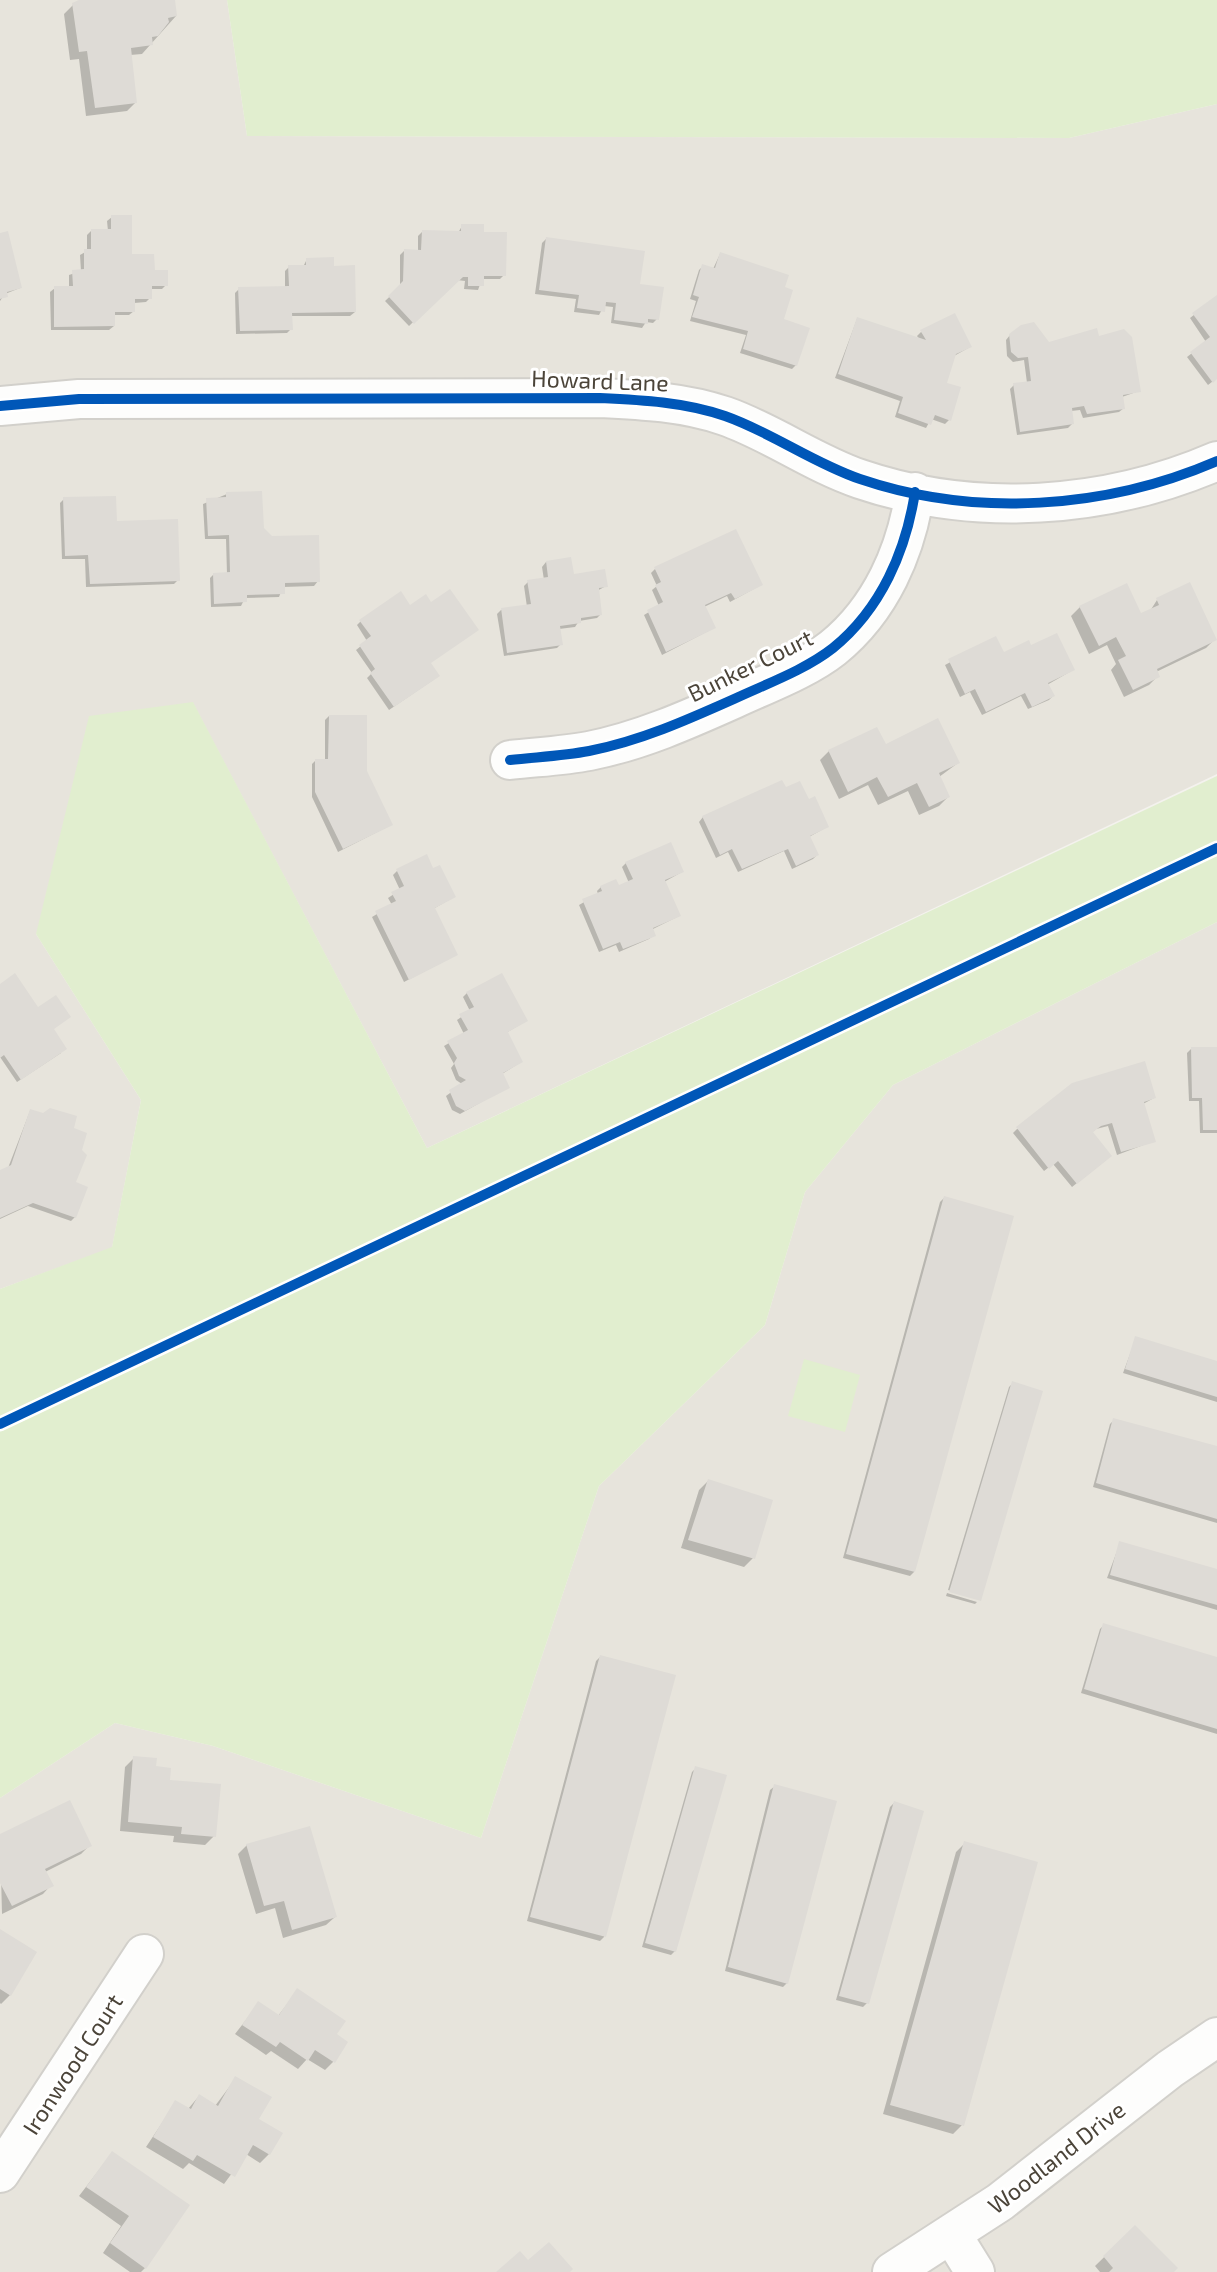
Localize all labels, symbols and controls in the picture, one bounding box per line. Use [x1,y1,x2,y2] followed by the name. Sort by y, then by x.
[531,364,669,396] street label: Howard Lane
[683,623,817,707] street label: Bunker Court
[16,1988,128,2140] street label: Ironwood Court
[982,2095,1130,2219] street label: Woodland Drive

